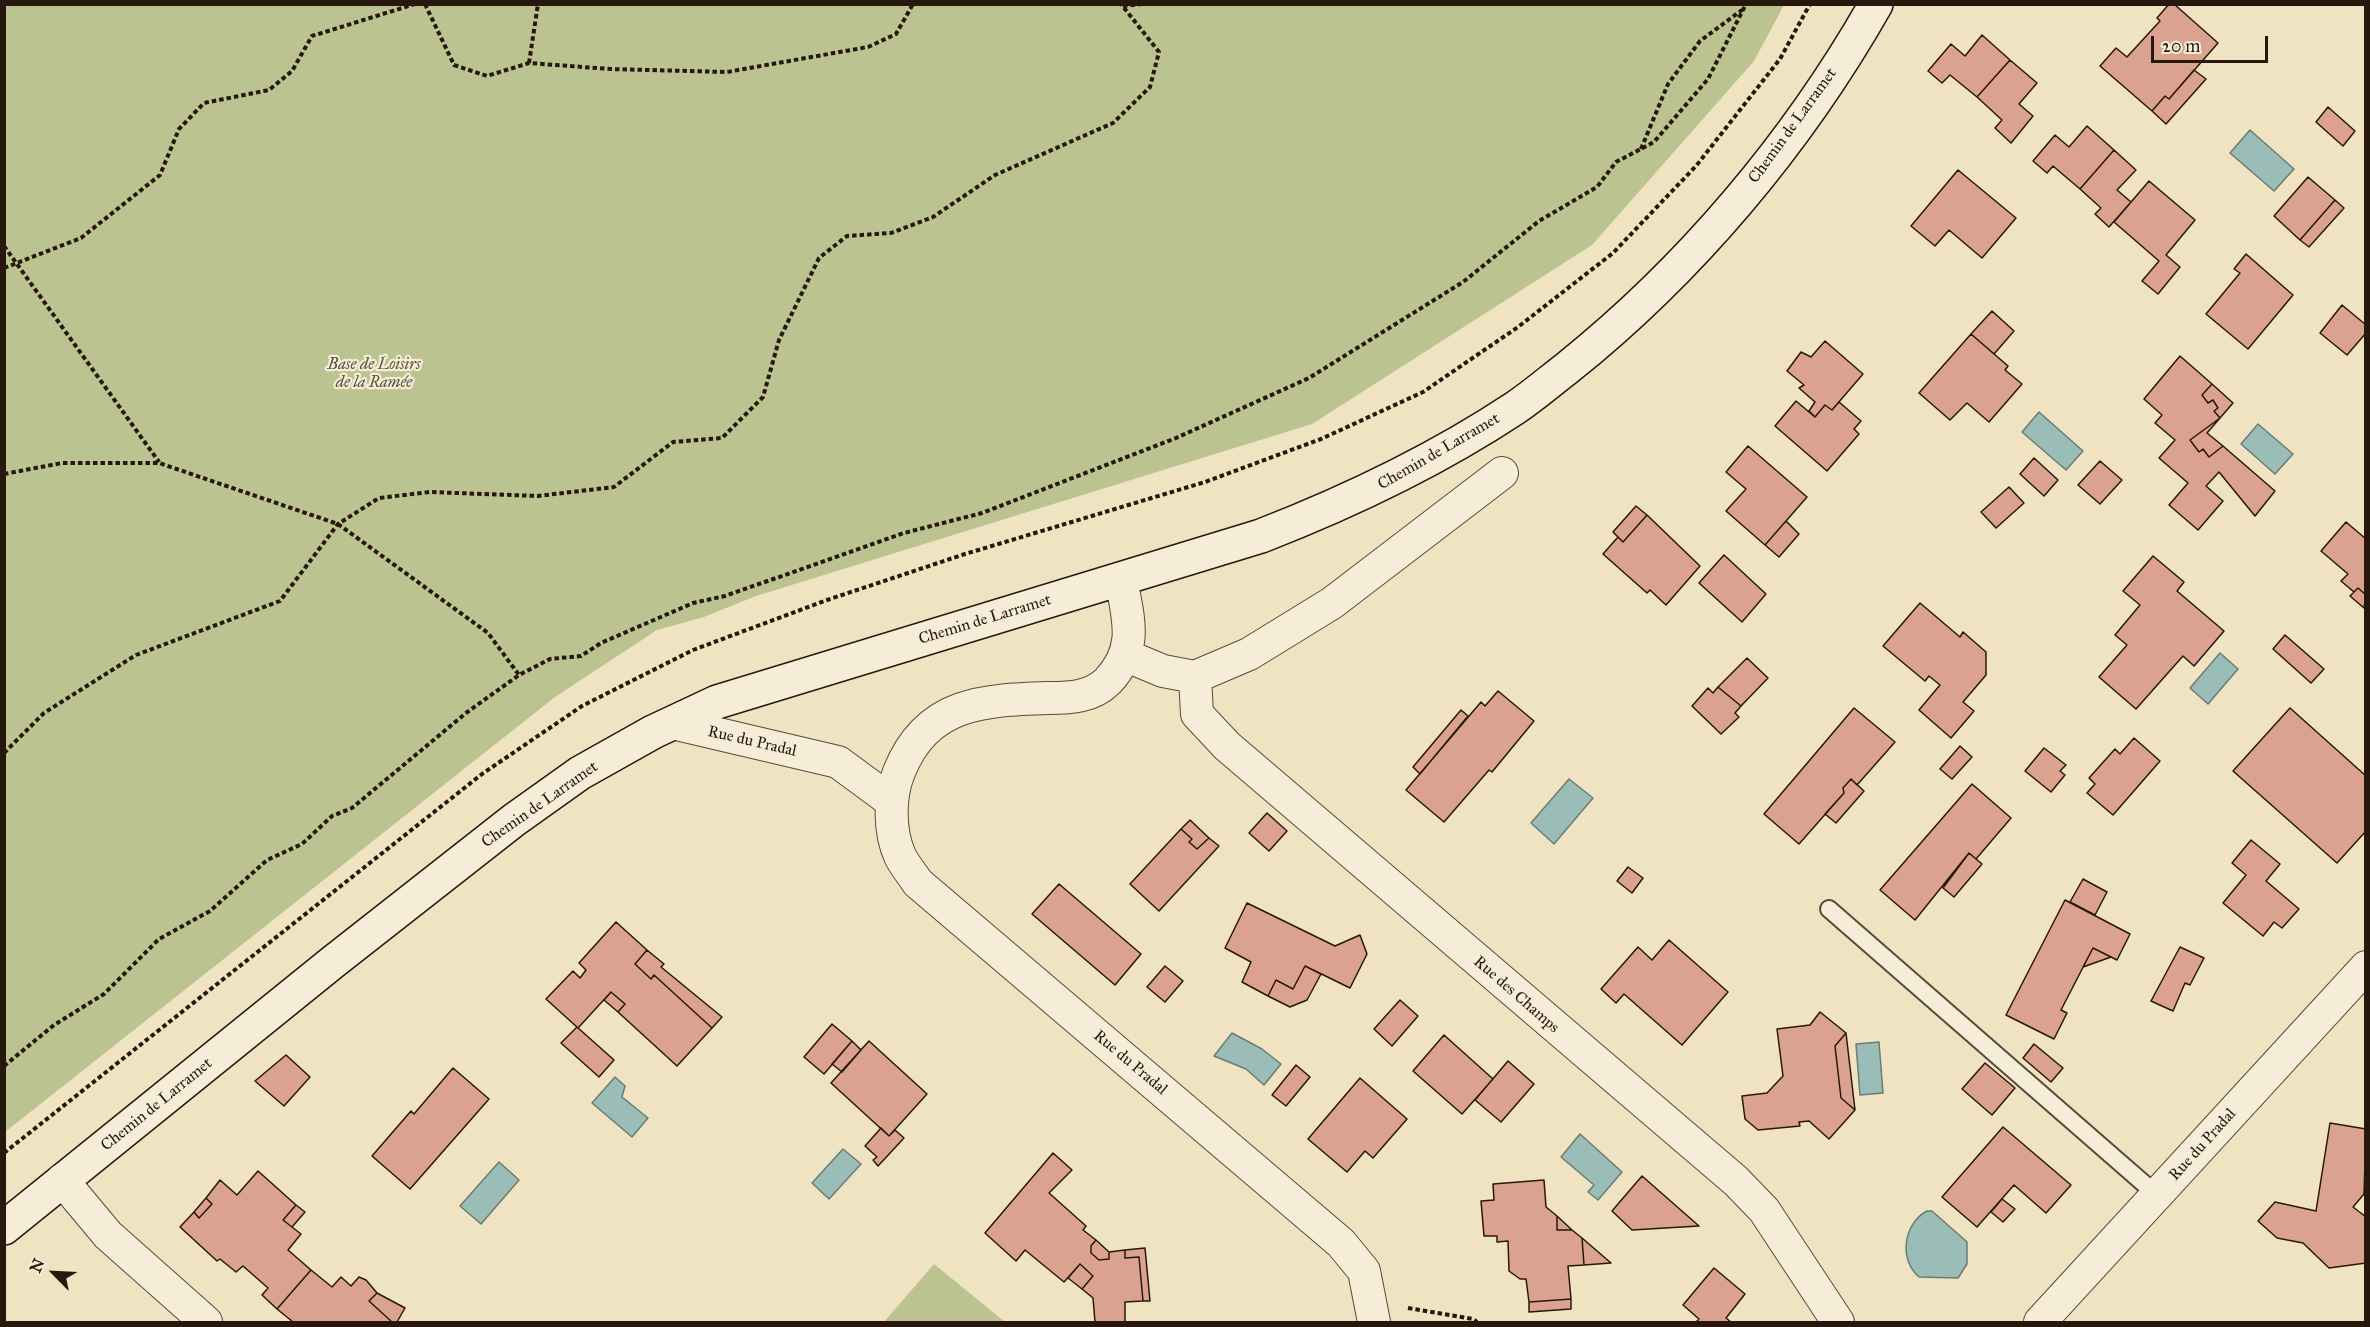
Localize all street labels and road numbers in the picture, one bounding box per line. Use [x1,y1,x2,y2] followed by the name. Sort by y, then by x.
[1745,65,1841,187] street label: Chemin de Larramet
[1375,409,1503,495] street label: Chemin de Larramet
[916,591,1054,649] street label: Chemin de Larramet
[706,722,798,762] street label: Rue du Pradal
[478,758,602,852] street label: Chemin de Larramet
[1469,952,1563,1038] street label: Rue des Champs
[1089,1026,1171,1100] street label: Rue du Pradal
[98,1054,216,1156] street label: Chemin de Larramet
[2166,1105,2240,1185] street label: Rue du Pradal

